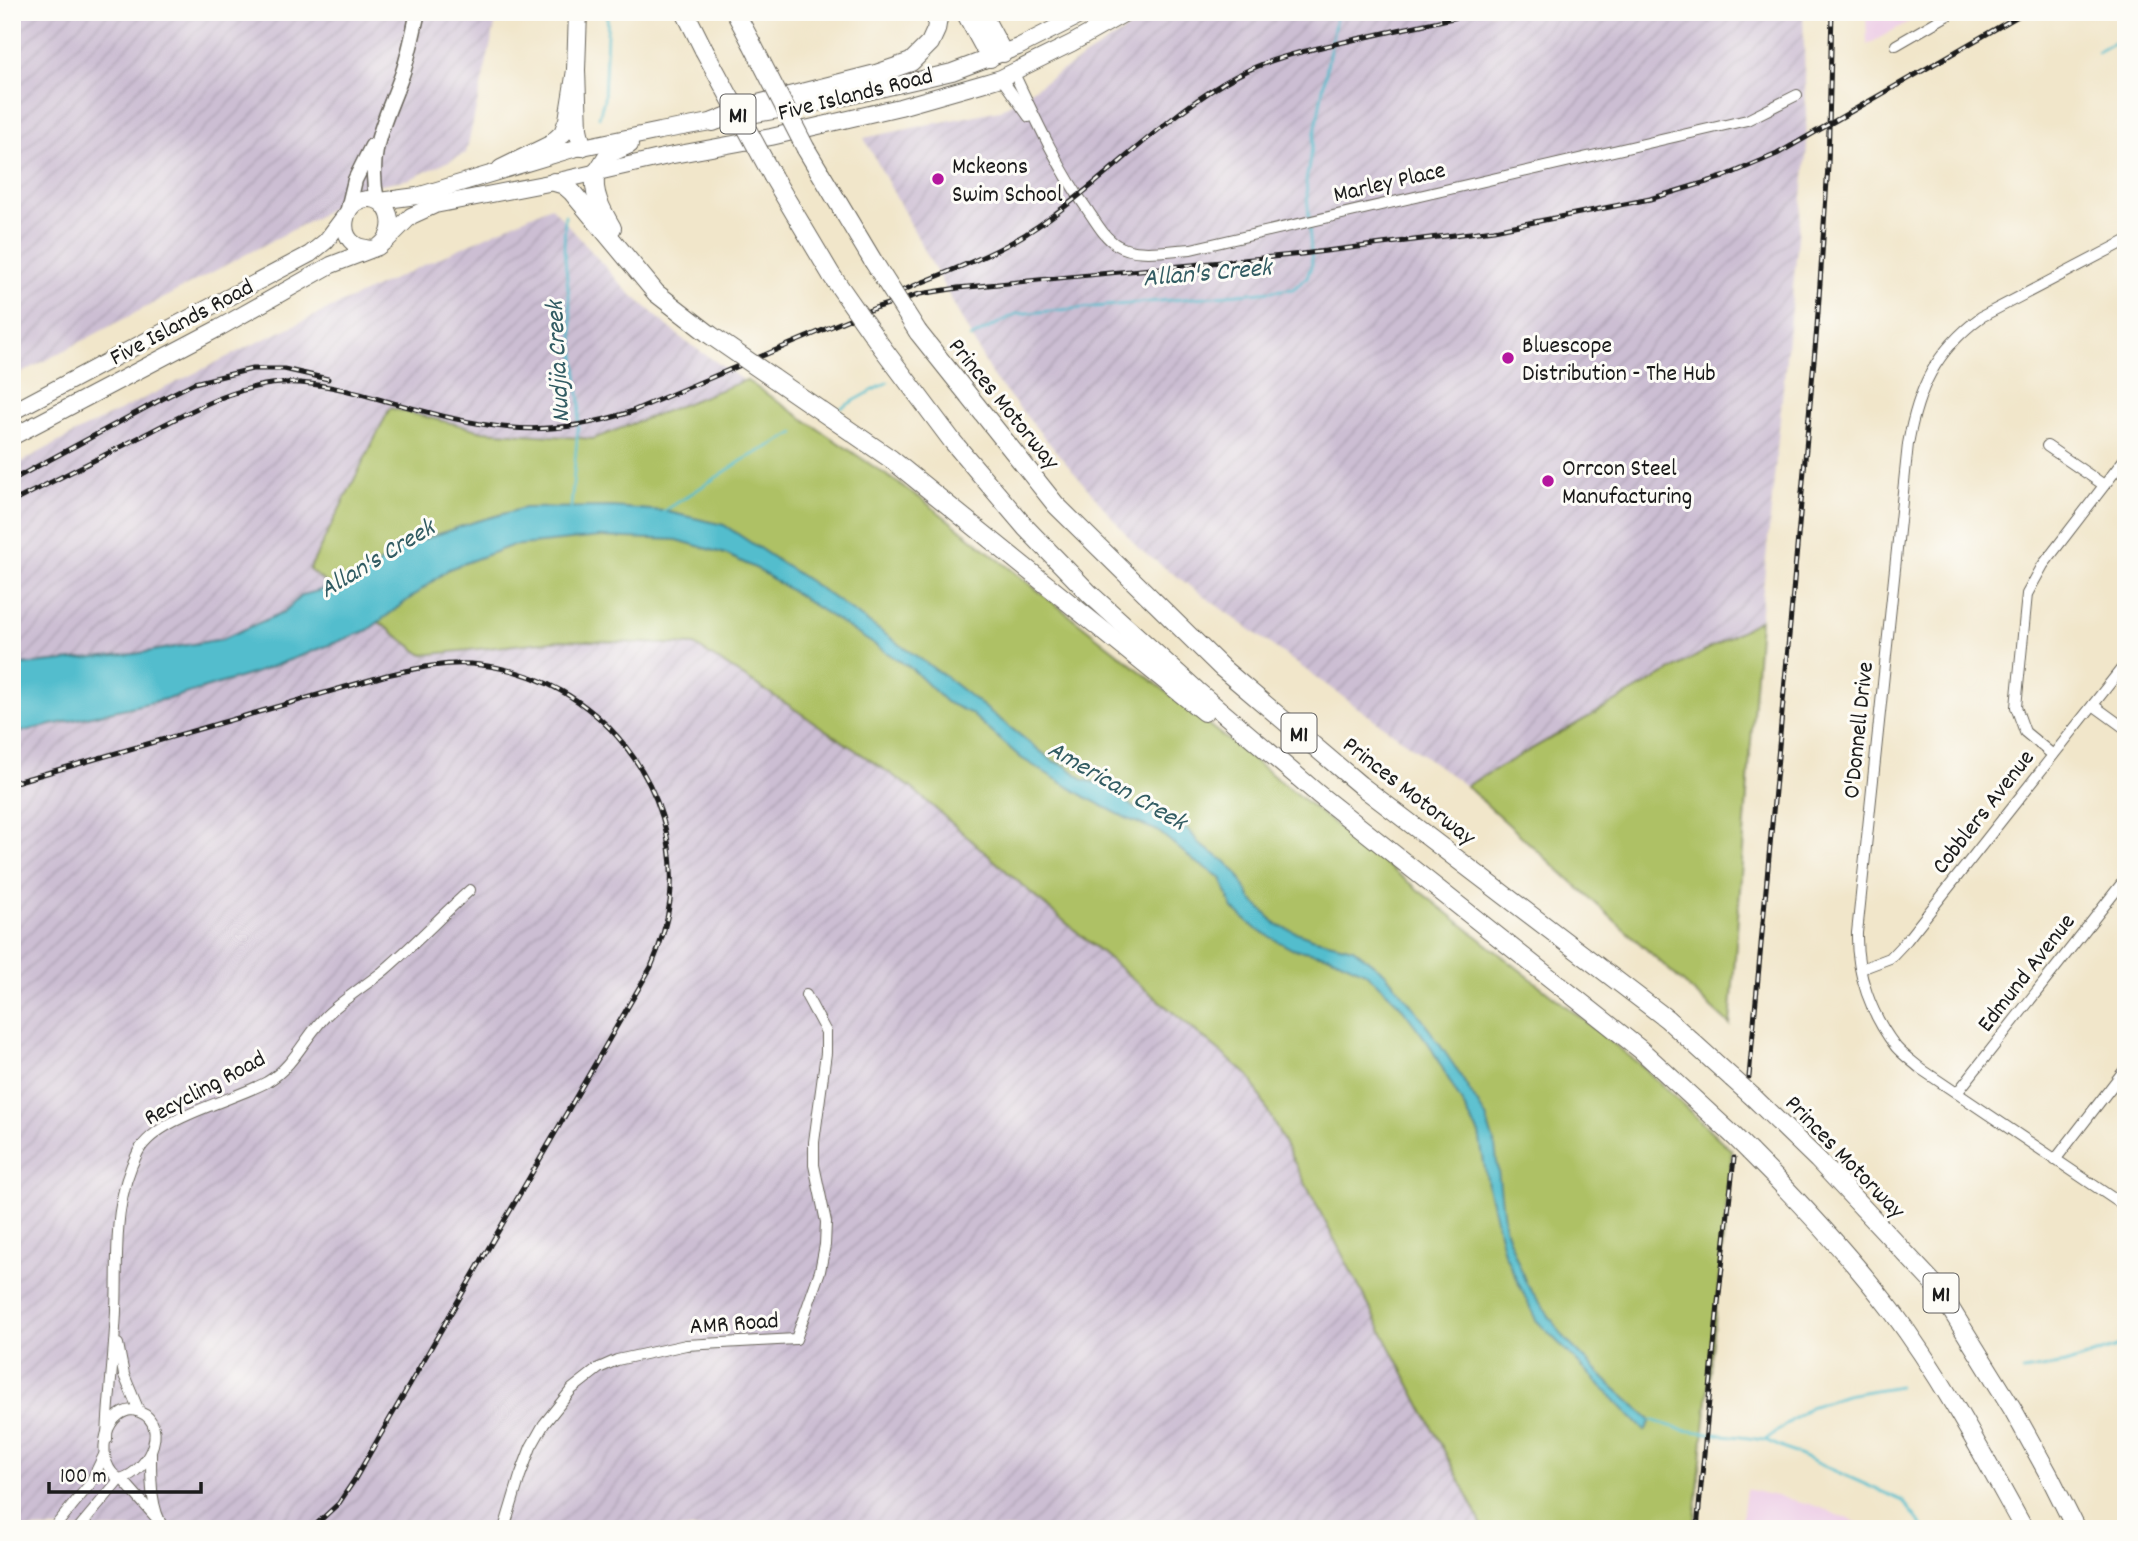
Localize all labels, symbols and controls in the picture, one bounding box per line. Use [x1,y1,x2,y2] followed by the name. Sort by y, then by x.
[775,60,937,132] street label: Five Islands Road
[720,94,756,134] road number: M1
[952,151,1063,213] place label: Mckeons Swim School
[1330,155,1449,213] street label: Marley Place
[930,171,946,187] marker: Mckeons Swim School
[1142,250,1275,299] water label: Allan's Creek
[104,271,260,376] street label: Five Islands Road
[538,298,581,424] water label: Nudjia Creek
[1522,330,1716,392] place label: Bluescope Distribution - The Hub
[939,332,1067,479] street label: Princes Motorway
[1500,350,1516,366] marker: Bluescope Distribution - The Hub
[1562,453,1692,515] place label: Orrcon Steel Manufacturing
[1540,473,1556,489] marker: Orrcon Steel Manufacturing
[313,510,445,609] water label: Allan's Creek
[1836,660,1884,800] street label: O'Donnell Drive
[1282,713,1316,752] road number: M1
[1334,729,1483,856] street label: Princes Motorway
[1040,732,1194,843] water label: American Creek
[1925,743,2044,882] street label: Cobblers Avenue
[1970,907,2085,1040] street label: Edmund Avenue
[139,1043,272,1136] street label: Recycling Road
[1776,1088,1913,1229] street label: Princes Motorway
[1924,1274,1958,1312] road number: M1
[689,1305,780,1345] street label: AMR Road
[49,1450,201,1494] scale bar
[60,1463,107,1493] text: 100 m

